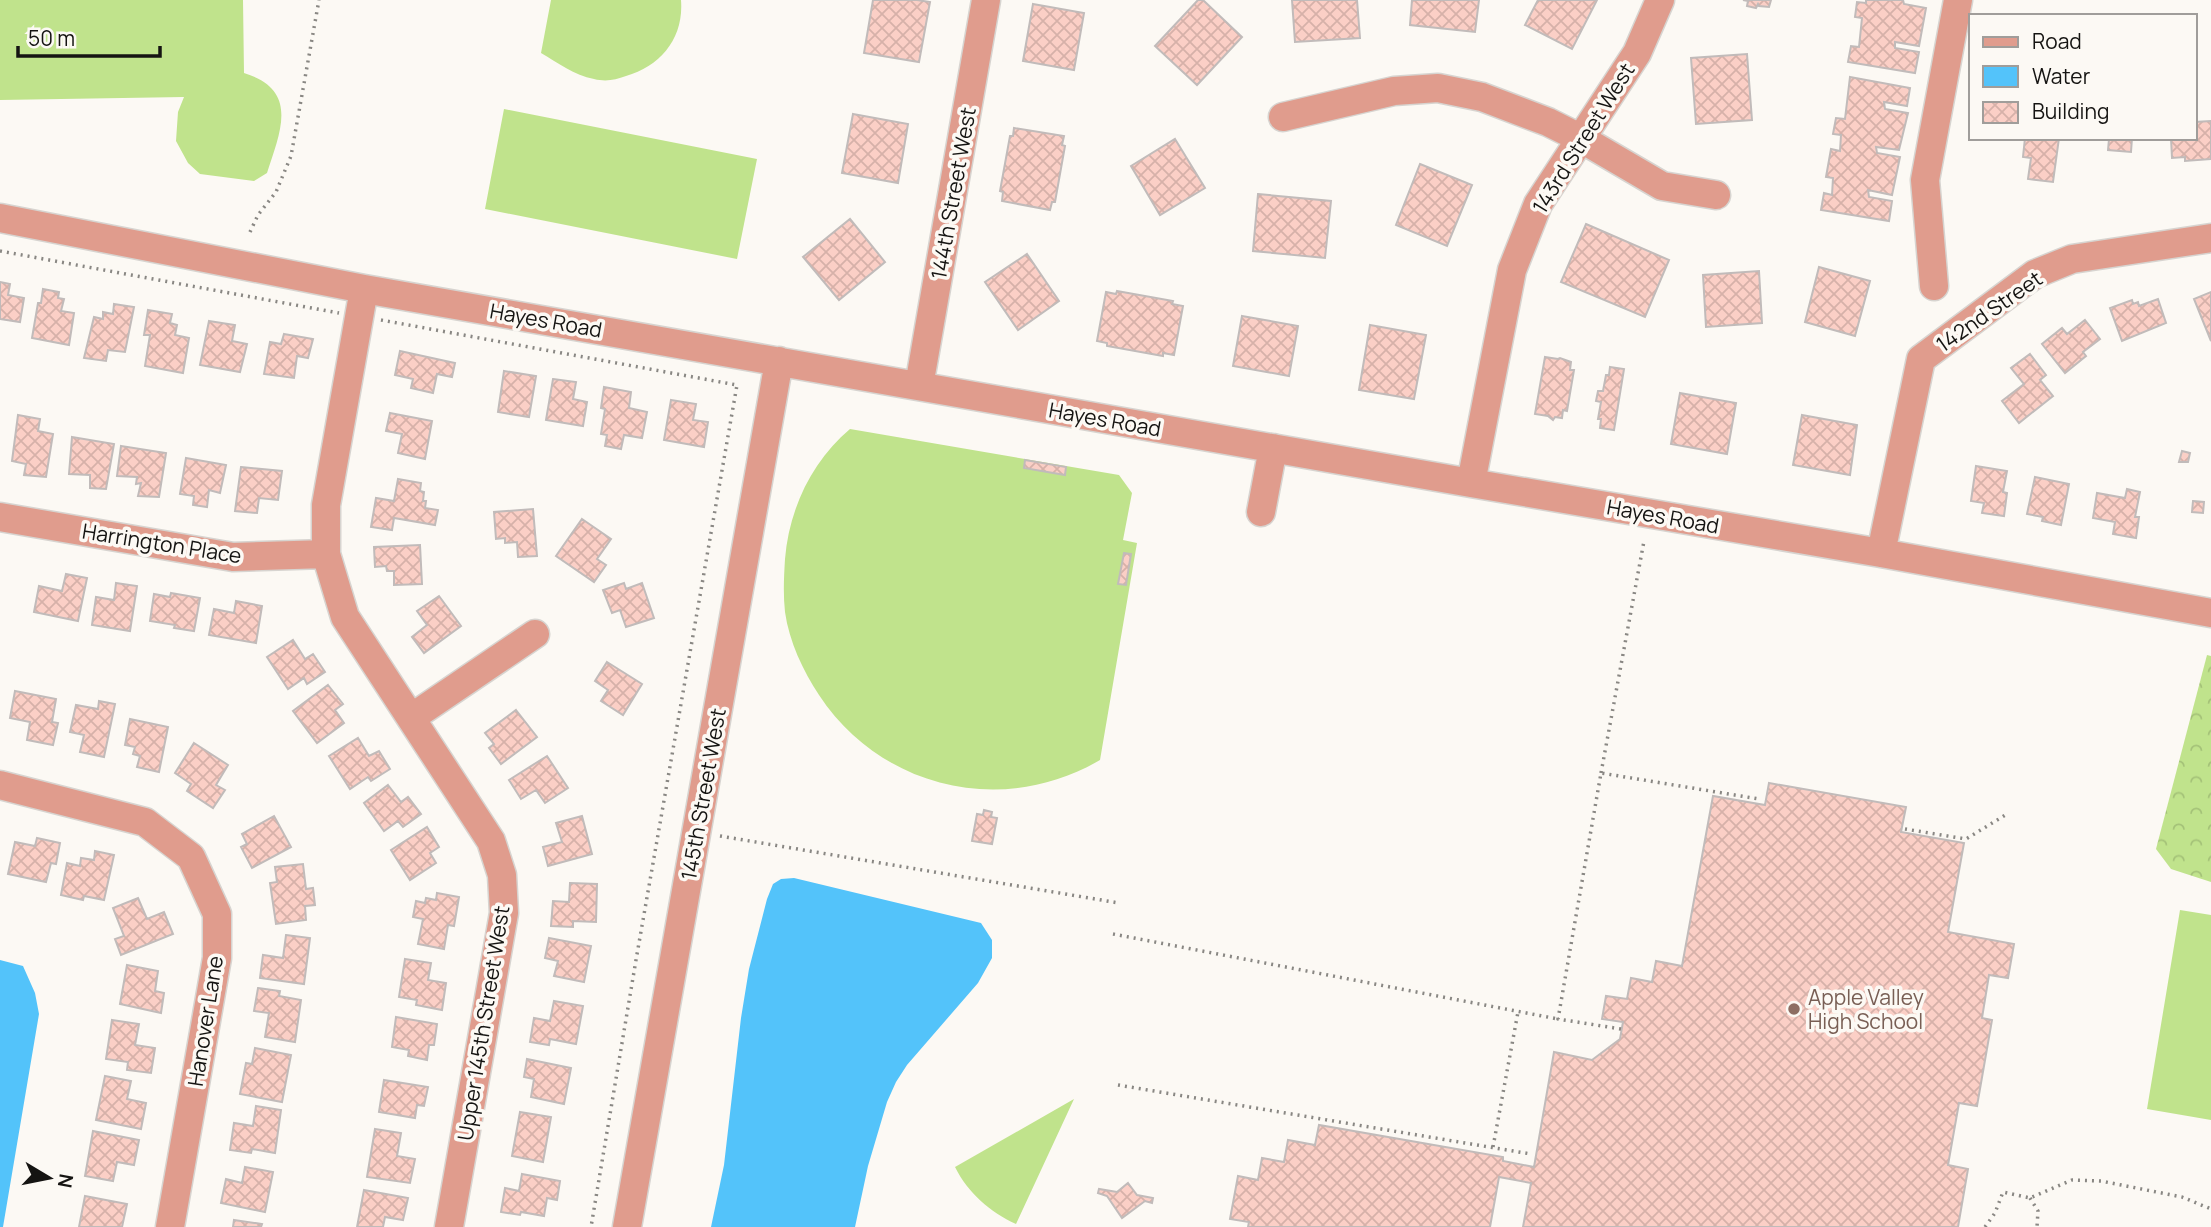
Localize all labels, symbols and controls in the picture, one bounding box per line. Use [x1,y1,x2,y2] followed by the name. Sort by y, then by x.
[18,14,159,58] scale bar
[1969,14,2197,140] legend
[28,24,75,52] text: 50 m
[2032,27,2082,55] text: Road
[1526,58,1640,218] street label: 143rd Street West
[2032,62,2091,90] text: Water
[2032,97,2109,125] text: Building
[924,105,982,281] street label: 144th Street West
[1930,264,2048,358] street label: 142nd Street
[488,296,604,344] street label: Hayes Road
[1047,395,1163,443] street label: Hayes Road
[1605,492,1721,540] street label: Hayes Road
[80,517,244,569] street label: Harrington Place
[674,706,732,882] street label: 145th Street West
[451,904,515,1142] street label: Upper 145th Street West
[181,954,229,1088] street label: Hanover Lane
[1808,983,1924,1035] place label: Apple Valley High School
[1786,1001,1802,1017] marker: Apple Valley High School
[14,1143,84,1213] north arrow
[52,1172,80,1190] text: N

